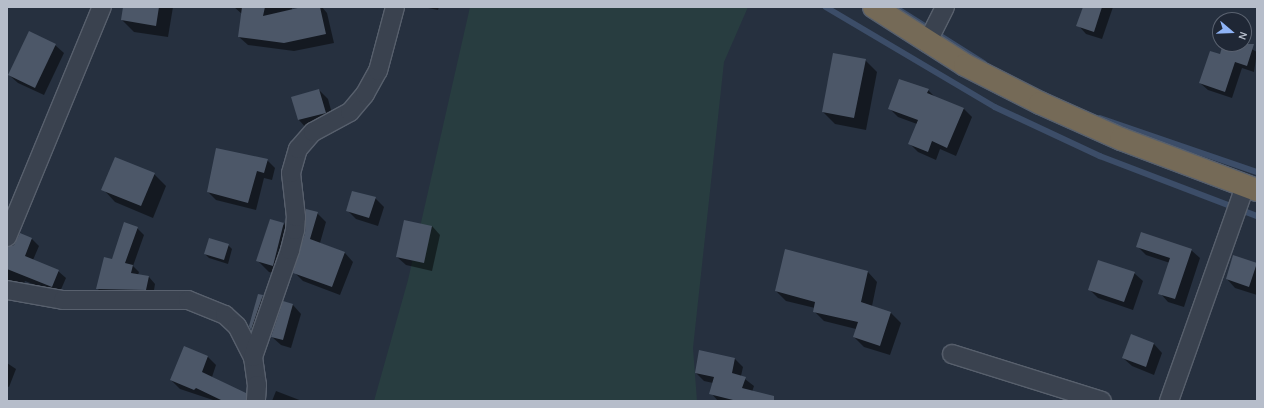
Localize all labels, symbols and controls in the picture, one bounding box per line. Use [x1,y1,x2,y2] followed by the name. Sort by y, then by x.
[1212,12,1252,52] north arrow
[1236,30,1249,41] text: N

